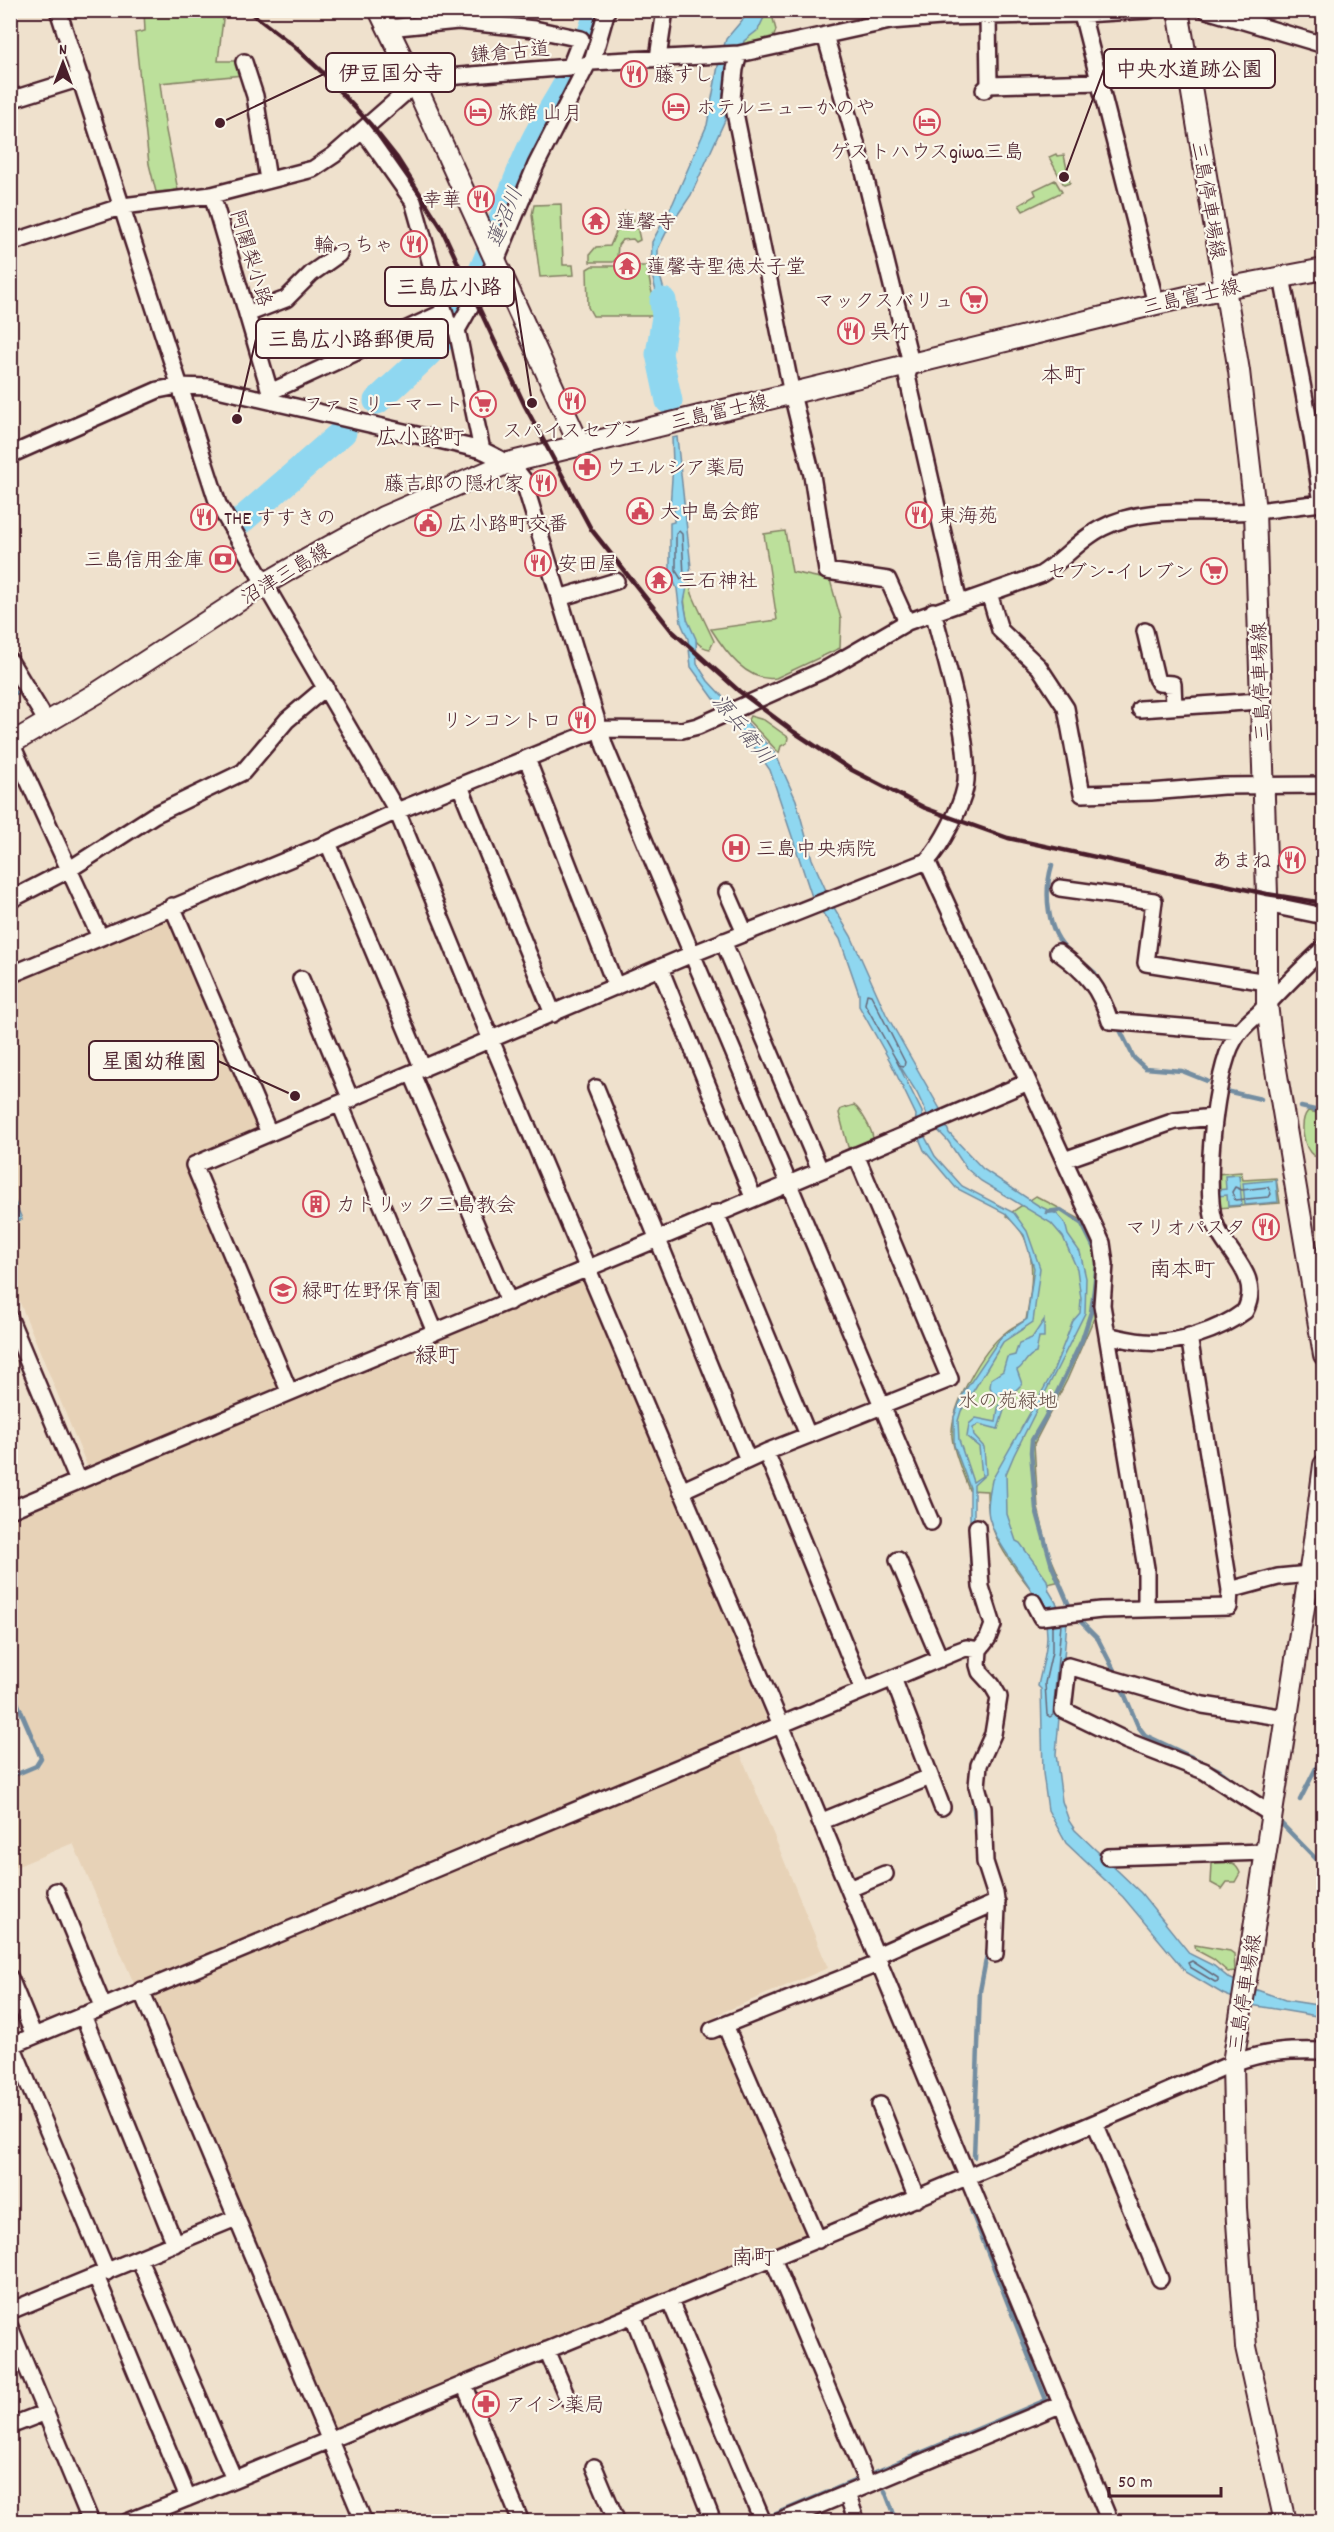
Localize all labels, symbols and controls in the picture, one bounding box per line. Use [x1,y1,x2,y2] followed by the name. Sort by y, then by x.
[33,33,93,93] north arrow
[469,37,551,71] street label: 鎌倉古道
[59,39,67,62] text: N
[1104,49,1275,88] callout: 中央水道跡公園
[326,53,455,92] callout: 伊豆国分寺
[1116,57,1263,87] text: 中央水道跡公園
[619,59,649,89] restaurant icon: 藤すし
[339,61,444,91] text: 伊豆国分寺
[654,63,714,91] place label: 藤すし
[661,92,691,122] hotel icon: ホテルニューかのや
[696,96,875,124] place label: ホテルニューかのや
[463,97,493,127] hotel icon: 旅館 山月
[498,101,583,129] place label: 旅館 山月
[912,107,942,137] hotel icon: ゲストハウスgiwa三島
[1182,139,1230,262] street label: 三島停車場線
[830,140,1024,168] place label: ゲストハウスgiwa三島
[481,183,532,253] water label: 蓮沼川
[466,184,496,214] restaurant icon: 幸華
[422,188,462,216] place label: 幸華
[581,206,611,236] temple icon: 蓮馨寺
[221,207,277,311] street label: 阿闍梨小路
[616,210,676,238] place label: 蓮馨寺
[399,229,429,259] restaurant icon: 輪っちゃ
[314,233,394,261] place label: 輪っちゃ
[612,251,642,281] temple icon: 蓮馨寺聖徳太子堂
[646,255,806,283] place label: 蓮馨寺聖徳太子堂
[385,267,514,306] callout: 三島広小路
[1140,274,1244,324] street label: 三島富士線
[397,275,502,305] text: 三島広小路
[959,285,989,315] supermarket icon: マックスバリュ
[814,289,954,317] place label: マックスバリュ
[836,316,866,346] restaurant icon: 呉竹
[256,319,448,358] callout: 三島広小路郵便局
[870,320,910,348] place label: 呉竹
[268,327,436,357] text: 三島広小路郵便局
[1041,362,1085,393] district label: 本町
[557,386,587,416] restaurant icon: スパイスセブン
[468,389,498,419] supermarket icon: ファミリーマート
[668,389,772,439] street label: 三島富士線
[304,393,464,421] place label: ファミリーマート
[502,419,642,447] place label: スパイスセブン
[376,424,464,455] district label: 広小路町
[572,452,602,482] pharmacy icon: ウエルシア薬局
[606,456,746,484] place label: ウエルシア薬局
[528,468,558,498] restaurant icon: 藤吉郎の隠れ家
[384,472,524,500] place label: 藤吉郎の隠れ家
[625,496,655,526] public building icon: 大中島会館
[660,500,760,528] place label: 大中島会館
[904,500,934,530] restaurant icon: 東海苑
[189,502,219,532] restaurant icon: THE すすきの
[938,504,998,532] place label: 東海苑
[224,506,336,534] place label: THE すすきの
[413,508,443,538] public building icon: 広小路町交番
[448,512,568,540] place label: 広小路町交番
[236,538,337,613] street label: 沼津三島線
[208,544,238,574] bank icon: 三島信用金庫
[84,548,204,576] place label: 三島信用金庫
[523,548,553,578] restaurant icon: 安田屋
[558,552,618,580] place label: 安田屋
[1199,556,1229,586] supermarket icon: セブン-イレブン
[1047,560,1194,588] place label: セブン-イレブン
[644,565,674,595] temple icon: 三石神社
[678,569,758,597] place label: 三石神社
[1247,621,1279,742] street label: 三島停車場線
[703,689,779,773] water label: 源兵衛川
[567,705,597,735] restaurant icon: リンコントロ
[442,709,562,737] place label: リンコントロ
[721,833,751,863] hospital icon: 三島中央病院
[756,837,876,865] place label: 三島中央病院
[1277,845,1307,875] restaurant icon: あまね
[1212,849,1272,877] place label: あまね
[89,1041,218,1080] callout: 星園幼稚園
[102,1049,207,1079] text: 星園幼稚園
[301,1189,331,1219] building icon: カトリック三島教会
[336,1193,516,1221] place label: カトリック三島教会
[1251,1212,1281,1242] restaurant icon: マリオパスタ
[1126,1216,1246,1244] place label: マリオパスタ
[1149,1256,1215,1287] district label: 南本町
[268,1275,298,1305] school or university icon: 緑町佐野保育園
[302,1279,442,1307] place label: 緑町佐野保育園
[415,1342,459,1373] district label: 緑町
[958,1389,1058,1417] park label: 水の苑緑地
[1224,1932,1270,2055] street label: 三島停車場線
[731,2244,775,2275] district label: 南町
[471,2389,501,2419] pharmacy icon: アイン薬局
[506,2393,605,2421] place label: アイン薬局
[1109,2460,1222,2498] scale bar
[1118,2471,1153,2496] text: 50 m

